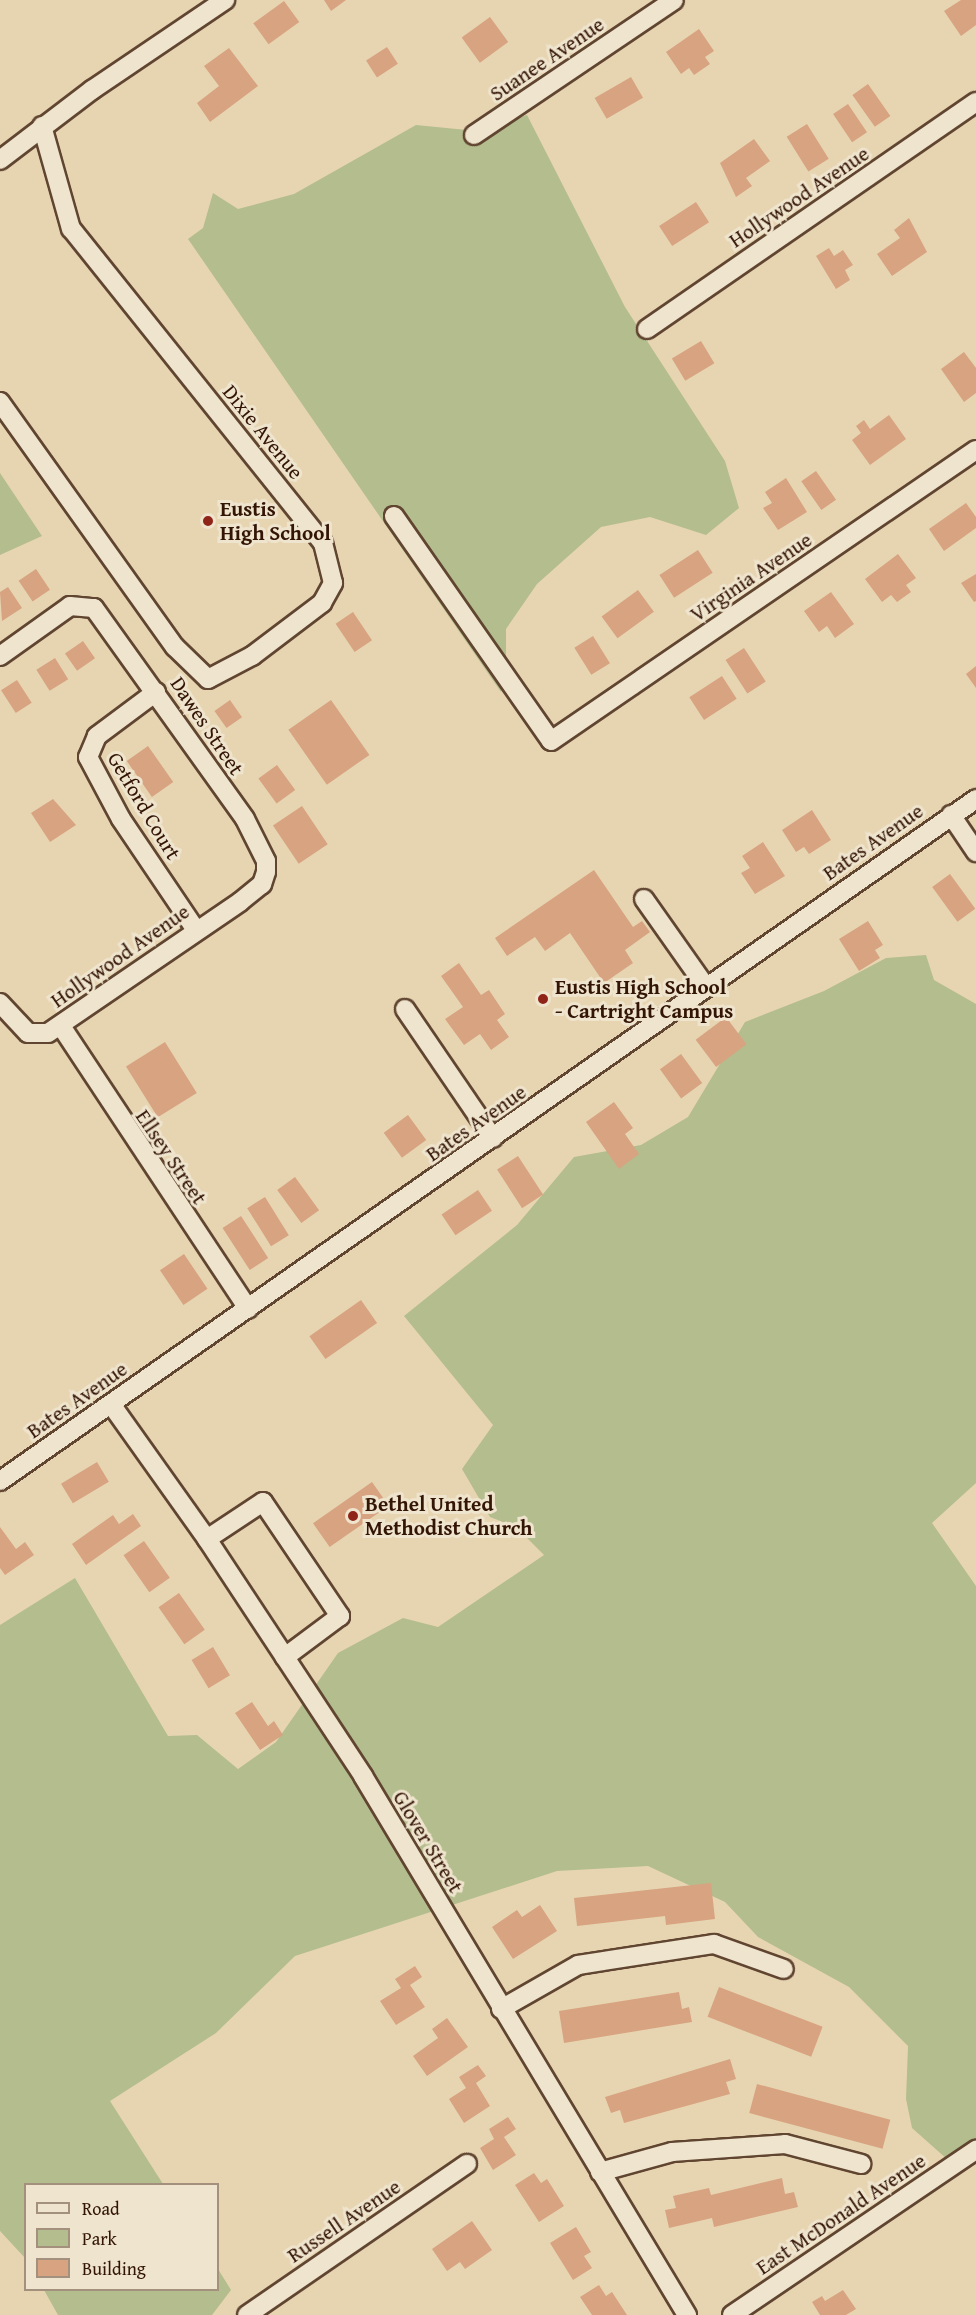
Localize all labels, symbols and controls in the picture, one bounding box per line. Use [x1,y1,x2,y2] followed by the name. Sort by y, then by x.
[485,12,609,106] street label: Suanee Avenue
[724,141,874,253] street label: Hollywood Avenue
[217,380,309,484] street label: Dixie Avenue
[220,496,331,546] place label: Eustis High School
[201,514,215,528] marker: Eustis High School
[685,527,817,627] street label: Virginia Avenue
[165,672,249,780] street label: Dawes Street
[102,748,186,864] street label: Getford Court
[818,798,928,886] street label: Bates Avenue
[46,899,194,1013] street label: Hollywood Avenue
[555,974,733,1024] place label: Eustis High School - Cartright Campus
[536,992,550,1006] marker: Eustis High School - Cartright Campus
[421,1079,531,1167] street label: Bates Avenue
[130,1105,212,1209] street label: Ellsey Street
[22,1356,132,1444] street label: Bates Avenue
[365,1491,532,1541] place label: Bethel United Methodist Church
[346,1509,360,1523] marker: Bethel United Methodist Church
[388,1786,468,1898] street label: Glover Street
[752,2148,930,2280] street label: East McDonald Avenue
[283,2174,405,2268] street label: Russell Avenue
[24,2183,219,2291] legend
[82,2195,120,2222] text: Road
[82,2225,117,2252] text: Park
[82,2255,146,2282] text: Building

